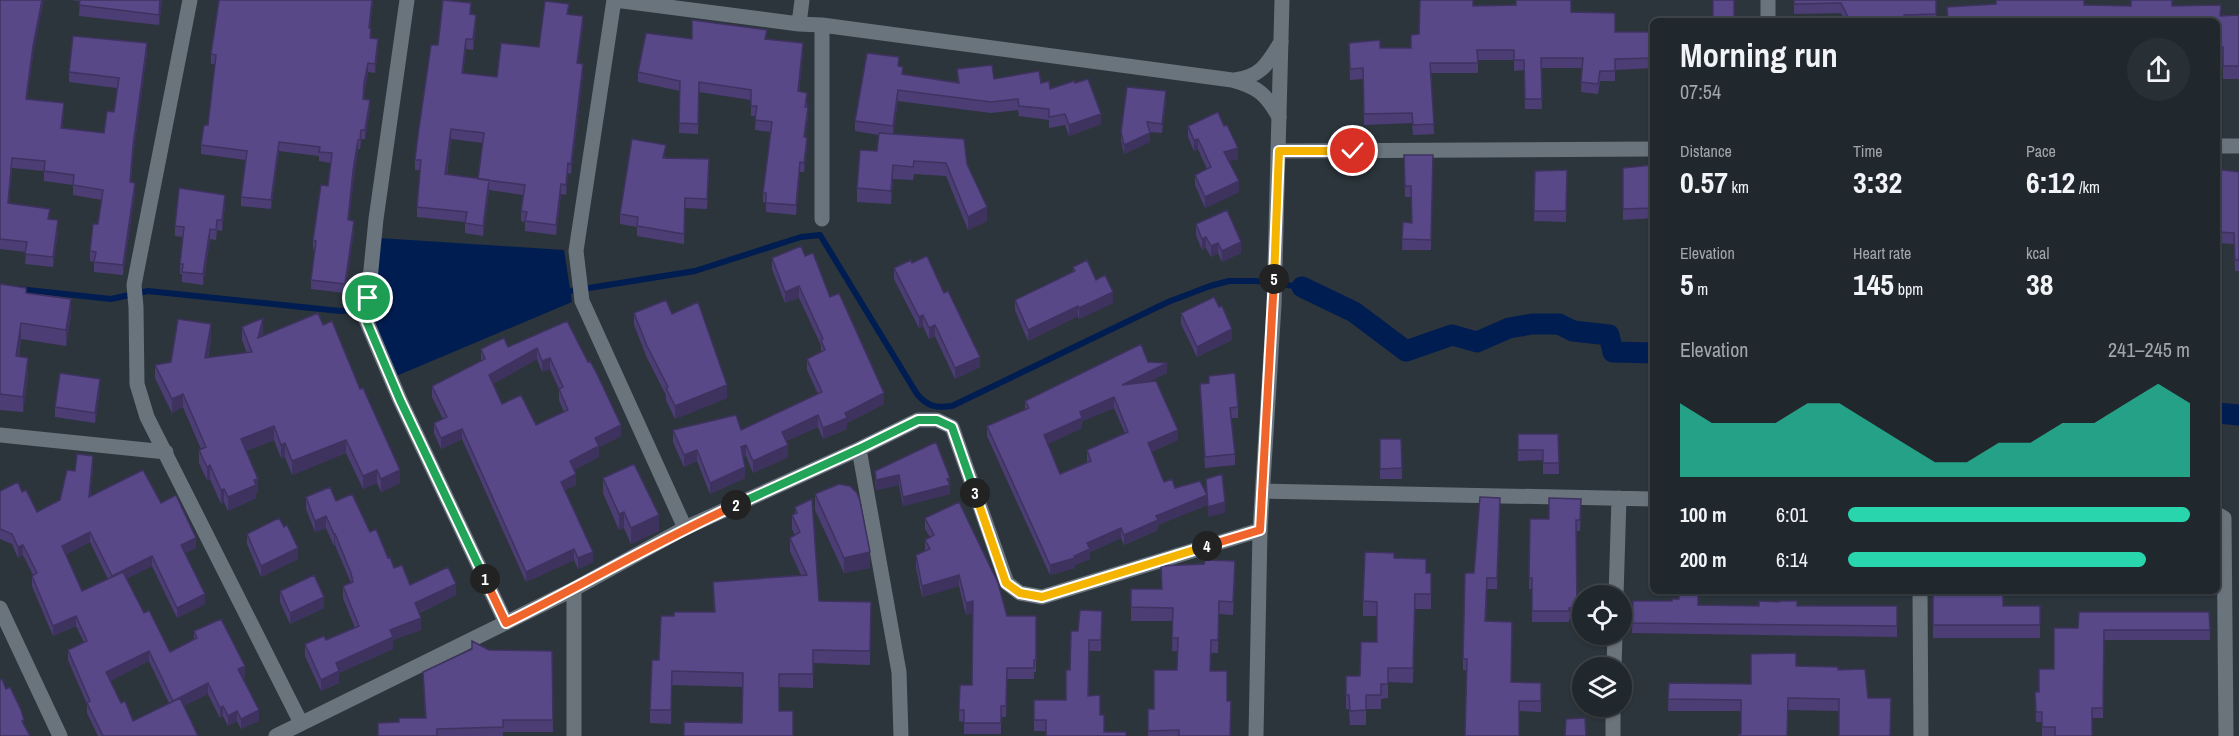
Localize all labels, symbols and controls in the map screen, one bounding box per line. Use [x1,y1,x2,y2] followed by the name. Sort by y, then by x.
[1680,33,1838,77] text: Morning run
[2127,38,2190,101] button: share
[1680,78,1721,105] text: 07:54
[1327,125,1378,176] pin
[1336,134,1369,167] icon: check
[1680,140,1732,162] text: Distance
[1853,140,1883,162] text: Time
[2026,140,2056,162] text: Pace
[1680,162,1728,202] text: 0.57
[1853,162,1902,202] text: 3:32
[2026,162,2075,202] text: 6:12
[1728,176,1749,198] text: km
[2075,176,2100,198] text: /km
[1680,242,1735,264] text: Elevation
[1853,242,1911,264] text: Heart rate
[2026,242,2049,264] text: kcal
[1259,264,1289,294] pin: 5
[1680,264,1694,304] text: 5
[1853,264,1894,304] text: 145
[2026,264,2053,304] text: 38
[1270,268,1278,290] text: 5
[342,272,393,323] pin
[1694,278,1708,300] text: m
[1894,278,1923,300] text: bpm
[351,281,384,314] icon: arrive
[1680,336,1748,363] text: Elevation
[2108,336,2190,363] text: 241–245 m
[960,478,990,508] pin: 3
[971,482,979,504] text: 3
[721,490,751,520] pin: 2
[732,494,740,516] text: 2
[1680,501,1727,528] text: 100 m
[1776,501,1808,528] text: 6:01
[1192,531,1222,561] pin: 4
[1203,535,1211,557] text: 4
[1680,546,1727,573] text: 200 m
[1776,546,1808,573] text: 6:14
[470,564,500,594] pin: 1
[481,568,489,590] text: 1
[1572,585,1632,717] map controls
[1572,585,1632,645] button: locate
[1572,657,1632,717] button: layers

